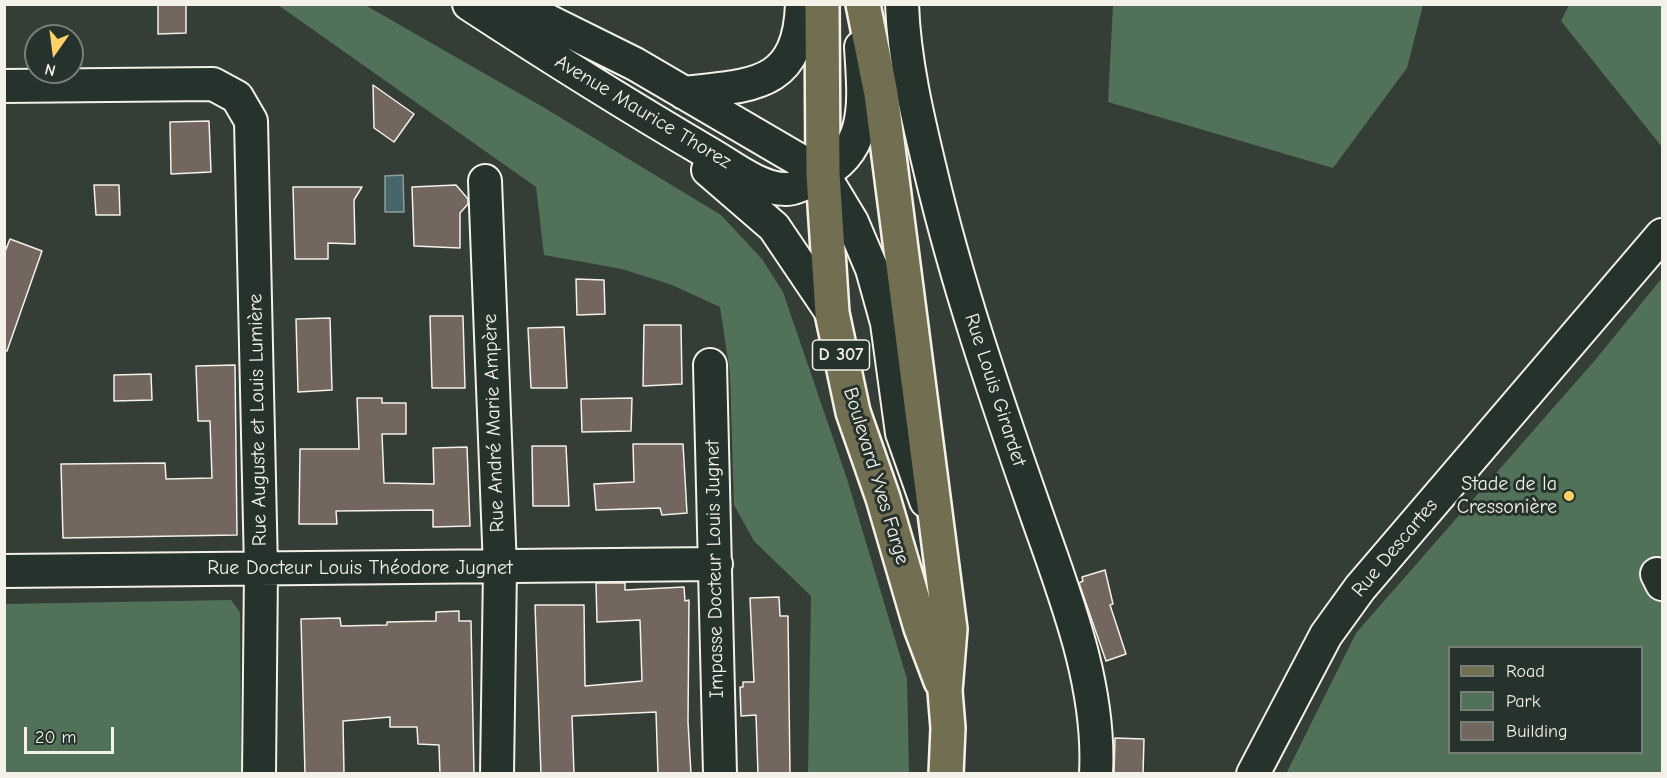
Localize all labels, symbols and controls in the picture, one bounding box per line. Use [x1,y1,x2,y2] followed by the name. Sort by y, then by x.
[24,24,84,84] north arrow
[550,50,736,174] street label: Avenue Maurice Thorez
[43,60,57,80] text: N
[244,293,272,547] street label: Rue Auguste et Louis Lumière
[959,311,1031,469] street label: Rue Louis Girardet
[478,313,510,533] street label: Rue André Marie Ampère
[812,340,870,370] road number: D 307
[838,384,914,568] street label: Boulevard Yves Farge
[701,440,729,698] street label: Impasse Docteur Louis Jugnet
[1457,472,1557,519] place label: Stade de la Cressonière
[1562,489,1576,503] marker: Stade de la Cressonière
[1347,494,1443,602] street label: Rue Descartes
[207,556,513,580] street label: Rue Docteur Louis Théodore Jugnet
[1448,646,1643,754] legend
[1506,661,1545,682] text: Road
[1506,691,1540,712] text: Park
[27,715,117,753] scale bar
[1506,721,1568,742] text: Building
[35,727,76,748] text: 20 m

